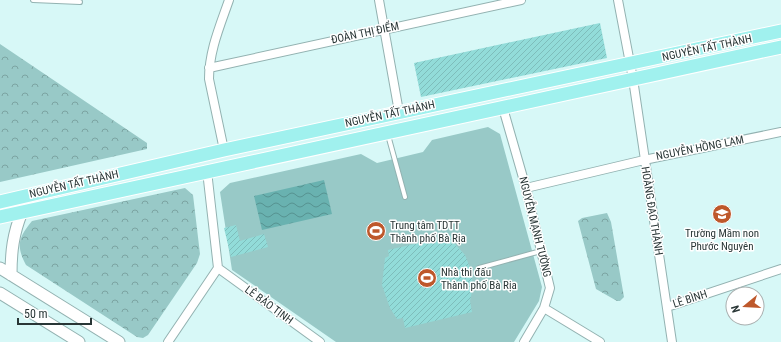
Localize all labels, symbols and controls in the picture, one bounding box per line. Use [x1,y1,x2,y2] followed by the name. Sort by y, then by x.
[330,18,400,47] street label: ĐOÀN THỊ ĐIỂM
[661,30,753,64] street label: NGUYỄN TẤT THÀNH
[344,96,436,130] street label: NGUYỄN TẤT THÀNH
[655,131,745,163] street label: NGUYỄN HỒNG LAM
[28,165,120,201] street label: NGUYỄN TẤT THÀNH
[639,166,665,256] street label: HOÀNG ĐẠO THÀNH
[516,175,555,279] street label: NGUYỄN MẠNH TƯỜNG
[711,203,733,225] school or university icon: Trường Mầm non Phước Nguyên
[390,219,466,245] place label: Trung tâm TDTT Thành phố Bà Rịa
[365,220,387,242] sports icon: Trung tâm TDTT Thành phố Bà Rịa
[685,227,759,253] place label: Trường Mầm non Phước Nguyên
[441,266,517,292] place label: Nhà thi đấu Thành phố Bà Rịa
[416,267,438,289] sports icon: Nhà thi đấu Thành phố Bà Rịa
[242,282,296,327] street label: LÊ BẢO TỊNH
[725,286,765,326] north arrow
[671,287,709,311] street label: LÊ BÌNH
[18,300,91,326] scale bar
[729,303,743,314] text: N
[24,307,48,321] text: 50 m

